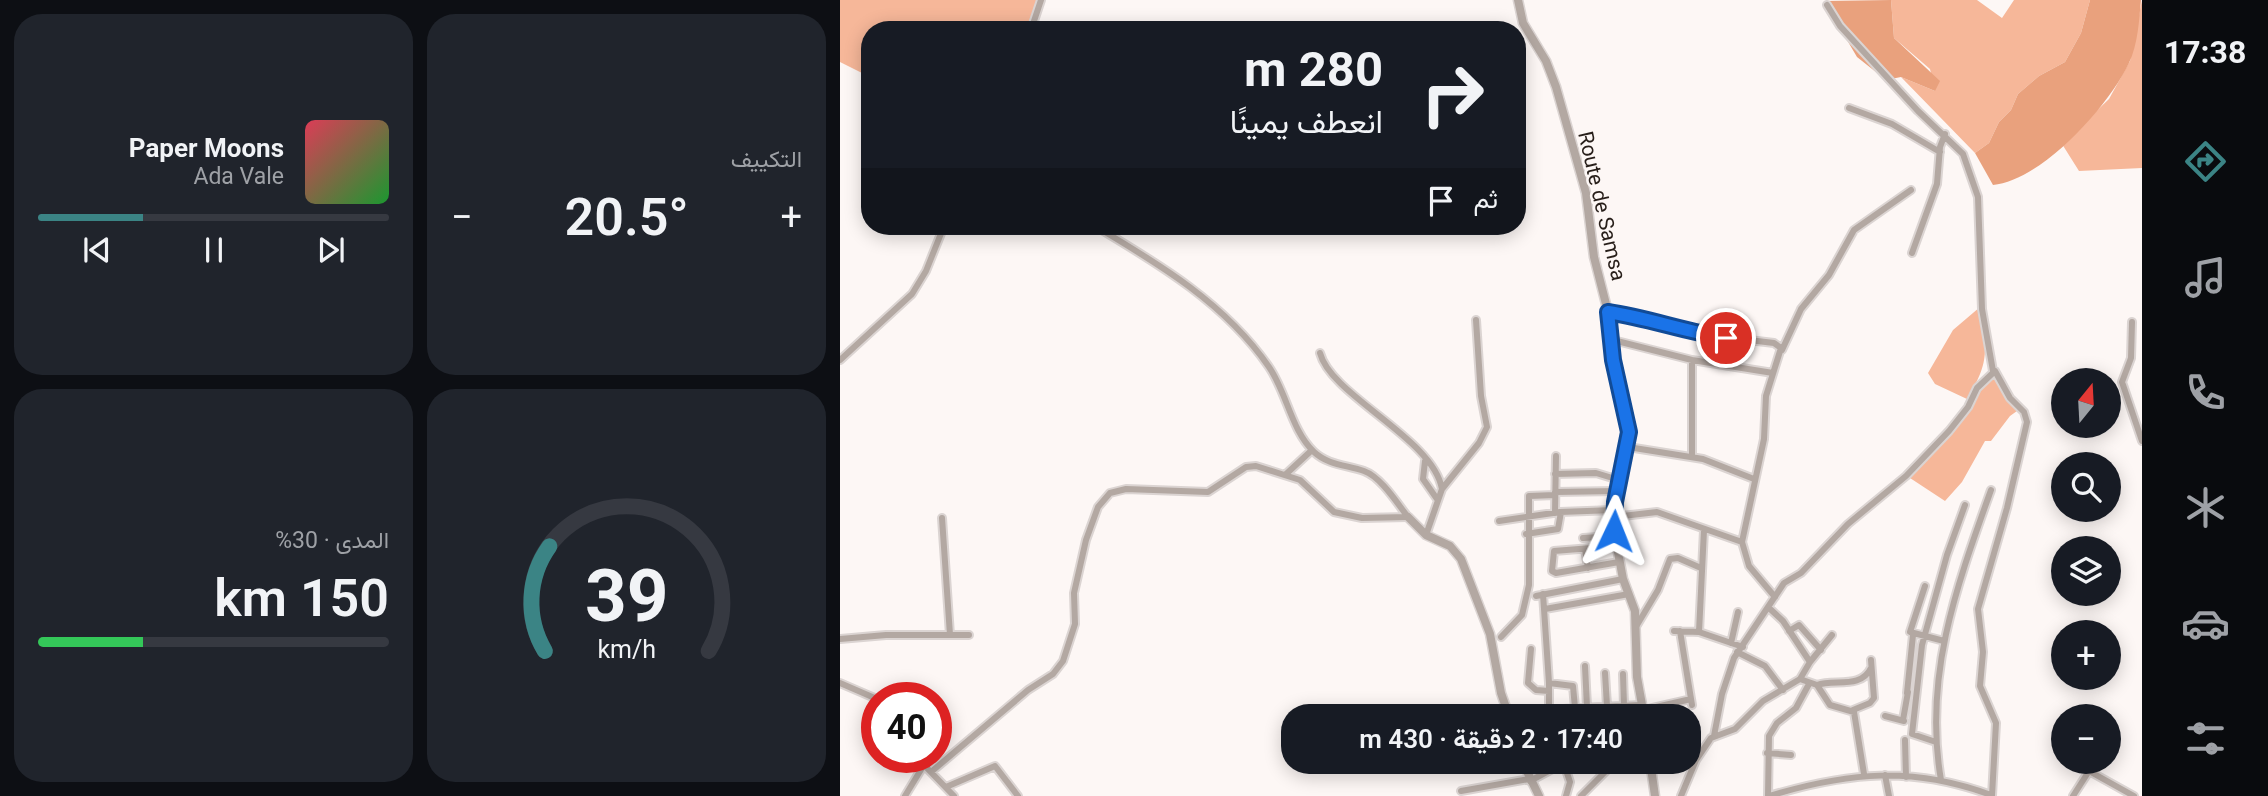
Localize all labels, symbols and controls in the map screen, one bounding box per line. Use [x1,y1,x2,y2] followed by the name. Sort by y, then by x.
[2164,33,2246,71] text: 17:38
[1244,41,1383,98] text: 280 m
[1407,49,1498,140] icon: right
[1230,103,1383,141] text: انعطف يمينًا
[1573,129,1631,283] street label: Route de Samsa
[129,133,284,163] text: Paper Moons
[2181,137,2230,186] icon: directions
[731,146,802,173] text: التكييف
[193,163,284,190] text: Ada Vale
[1422,182,1460,220] icon: arrive
[1474,184,1498,214] text: ثم
[565,187,689,248] text: 20.5°
[451,195,473,239] text: −
[780,195,802,239] text: +
[78,231,116,269] icon: previous
[195,231,233,269] icon: pause
[312,231,350,269] icon: next
[2181,253,2230,302] icon: music
[1696,308,1756,368] pin
[1707,319,1745,357] icon: arrive
[2051,368,2121,438] north arrow
[2051,368,2121,774] map controls
[2181,368,2230,417] icon: phone
[2051,452,2121,522] button: search
[2181,483,2230,532] icon: climate
[1577,494,1651,568] position arrow
[275,527,389,554] text: المدى · 30%
[2051,536,2121,606] button: layers
[585,554,668,640] text: 39
[214,568,389,629] text: 150 km
[2181,599,2230,648] icon: car
[2051,620,2121,690] button: +
[597,635,656,664] text: km/h
[861,682,952,773] speed limit sign: 40
[2051,704,2121,774] button: −
[2181,714,2230,763] icon: filters
[1359,724,1623,754] text: 17:40 · 2 دقيقة · 430 m

